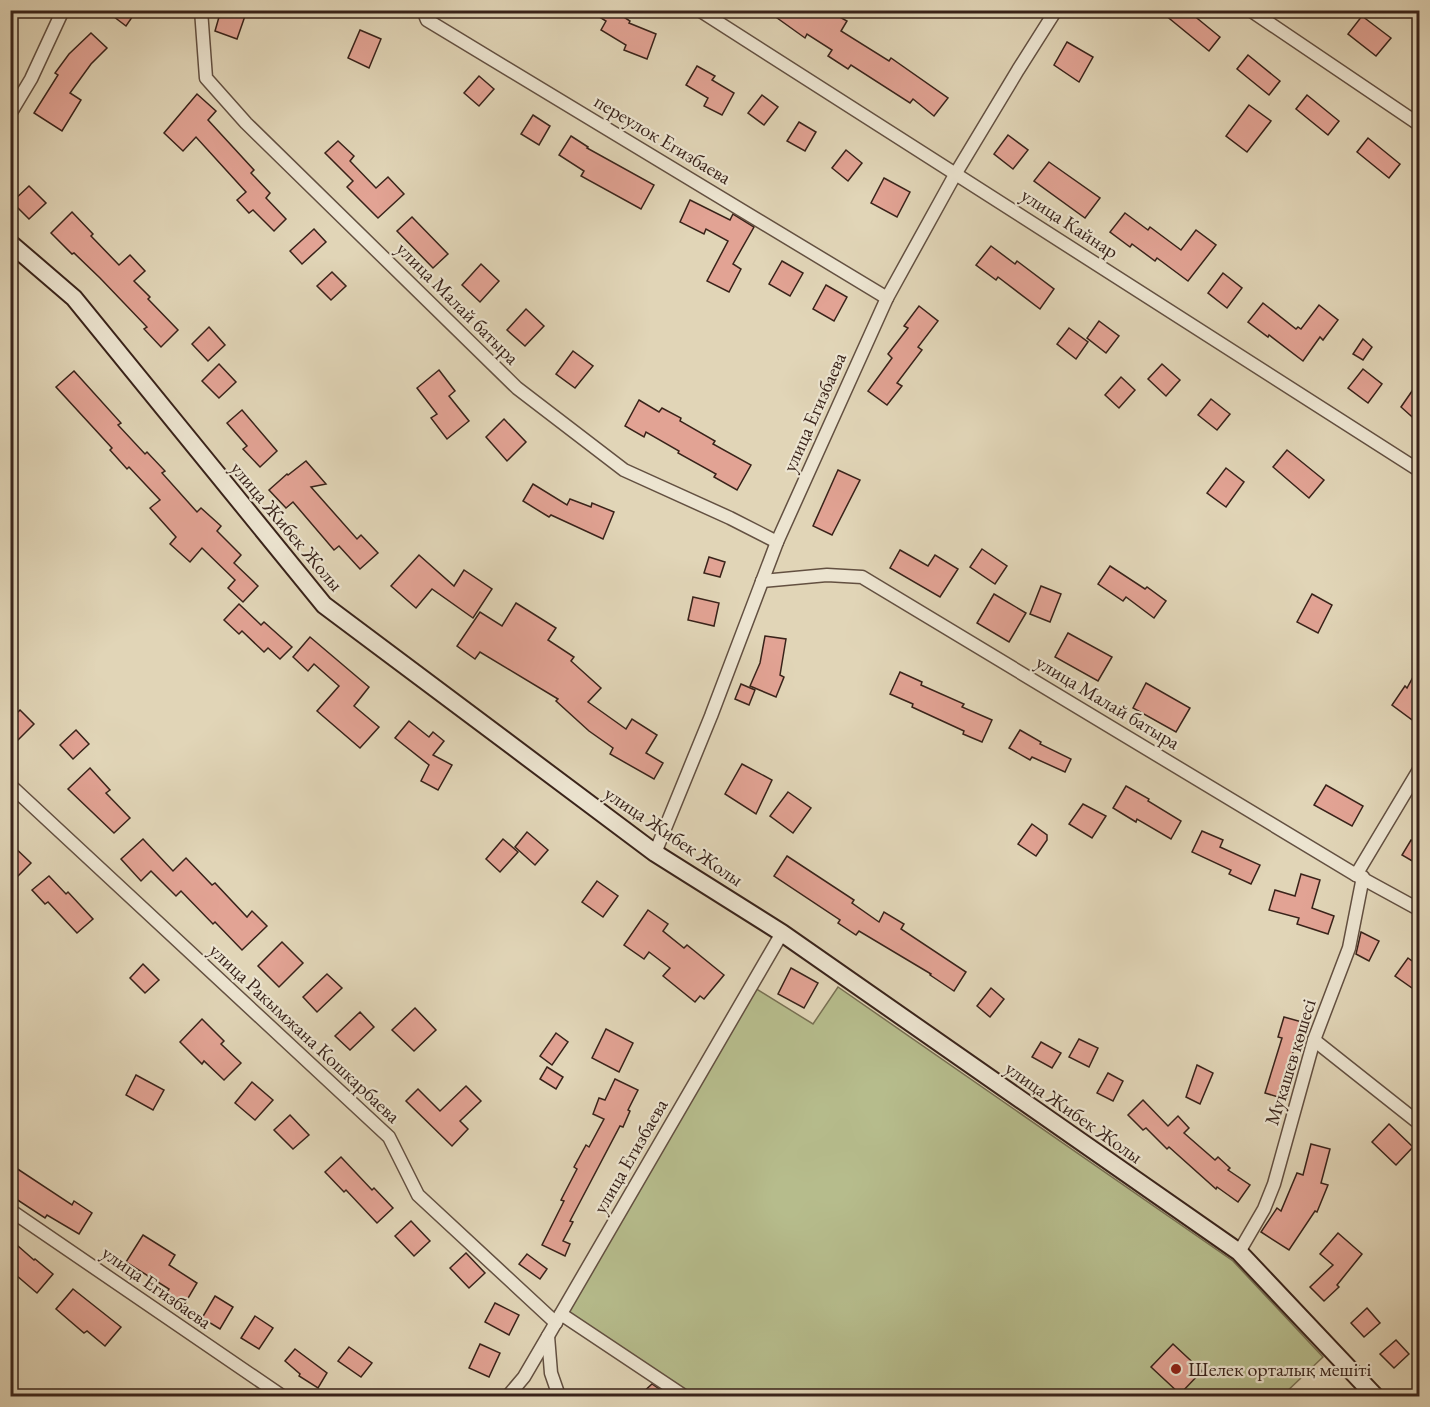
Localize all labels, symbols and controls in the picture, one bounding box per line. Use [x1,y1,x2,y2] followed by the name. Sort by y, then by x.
[590,88,736,190] street label: переулок Егизбаева
[1016,182,1124,264] street label: улица Кайнар
[391,236,525,370] street label: улица Малай батыра
[776,348,852,476] street label: улица Егизбаева
[225,456,349,596] street label: улица Жибек Жолы
[1031,649,1185,755] street label: улица Малай батыра
[599,780,749,892] street label: улица Жибек Жолы
[204,937,406,1129] street label: улица Ракымжана Кошкарбаева
[1258,996,1322,1128] street label: Мукашев көшесі
[1000,1055,1148,1169] street label: улица Жибек Жолы
[587,1094,673,1218] street label: улица Егизбаева
[97,1239,217,1335] street label: улица Егизбаева
[1188,1356,1372,1382] place label: Шелек орталық мешіті
[1169,1362,1183,1376] marker: Шелек орталық мешіті

